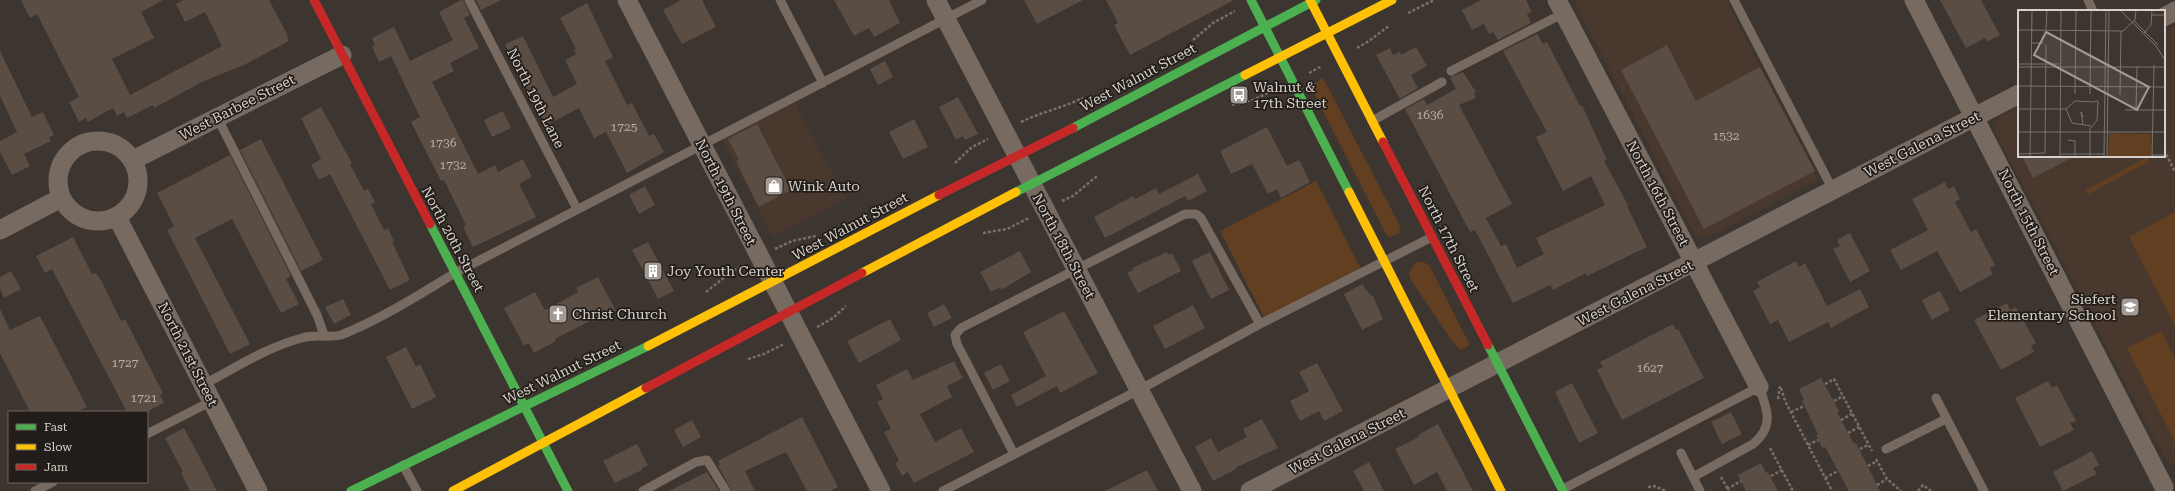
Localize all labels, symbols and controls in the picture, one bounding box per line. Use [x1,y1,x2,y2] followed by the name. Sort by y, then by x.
[2018,10,2165,157] inset map
[1077,40,1199,114] street label: West Walnut Street
[504,45,568,151] street label: North 19th Lane
[177,71,297,143] street label: West Barbee Street
[1253,79,1327,111] place label: Walnut & 17th Street
[1228,84,1250,106] bus stop icon: Walnut & 17th Street
[1417,108,1444,122] house number: 1636
[1861,108,1983,180] street label: West Galena Street
[611,120,638,134] house number: 1725
[1713,129,1740,143] house number: 1532
[430,136,457,150] house number: 1736
[692,136,760,248] street label: North 19th Street
[1623,138,1693,248] street label: North 16th Street
[440,158,467,172] house number: 1732
[1995,166,2063,278] street label: North 15th Street
[763,175,785,197] shop icon: Wink Auto
[788,178,860,194] place label: Wink Auto
[1415,183,1483,295] street label: North 17th Street
[418,184,488,294] street label: North 20th Street
[789,189,911,263] street label: West Walnut Street
[1029,191,1099,301] street label: North 18th Street
[1574,257,1696,329] street label: West Galena Street
[642,260,664,282] building icon: Joy Youth Center
[667,263,784,279] place label: Joy Youth Center
[1988,291,2117,323] place label: Siefert Elementary School
[2119,296,2141,318] school or university icon: Siefert Elementary School
[155,299,221,409] street label: North 21st Street
[547,303,569,325] church icon: Christ Church
[572,306,667,322] place label: Christ Church
[501,337,623,407] street label: West Walnut Street
[112,356,139,370] house number: 1727
[1637,361,1664,375] house number: 1627
[131,391,158,405] house number: 1721
[1286,405,1408,477] street label: West Galena Street
[8,411,148,483] legend
[44,420,68,434] text: Fast
[44,440,72,454] text: Slow
[44,460,68,474] text: Jam

